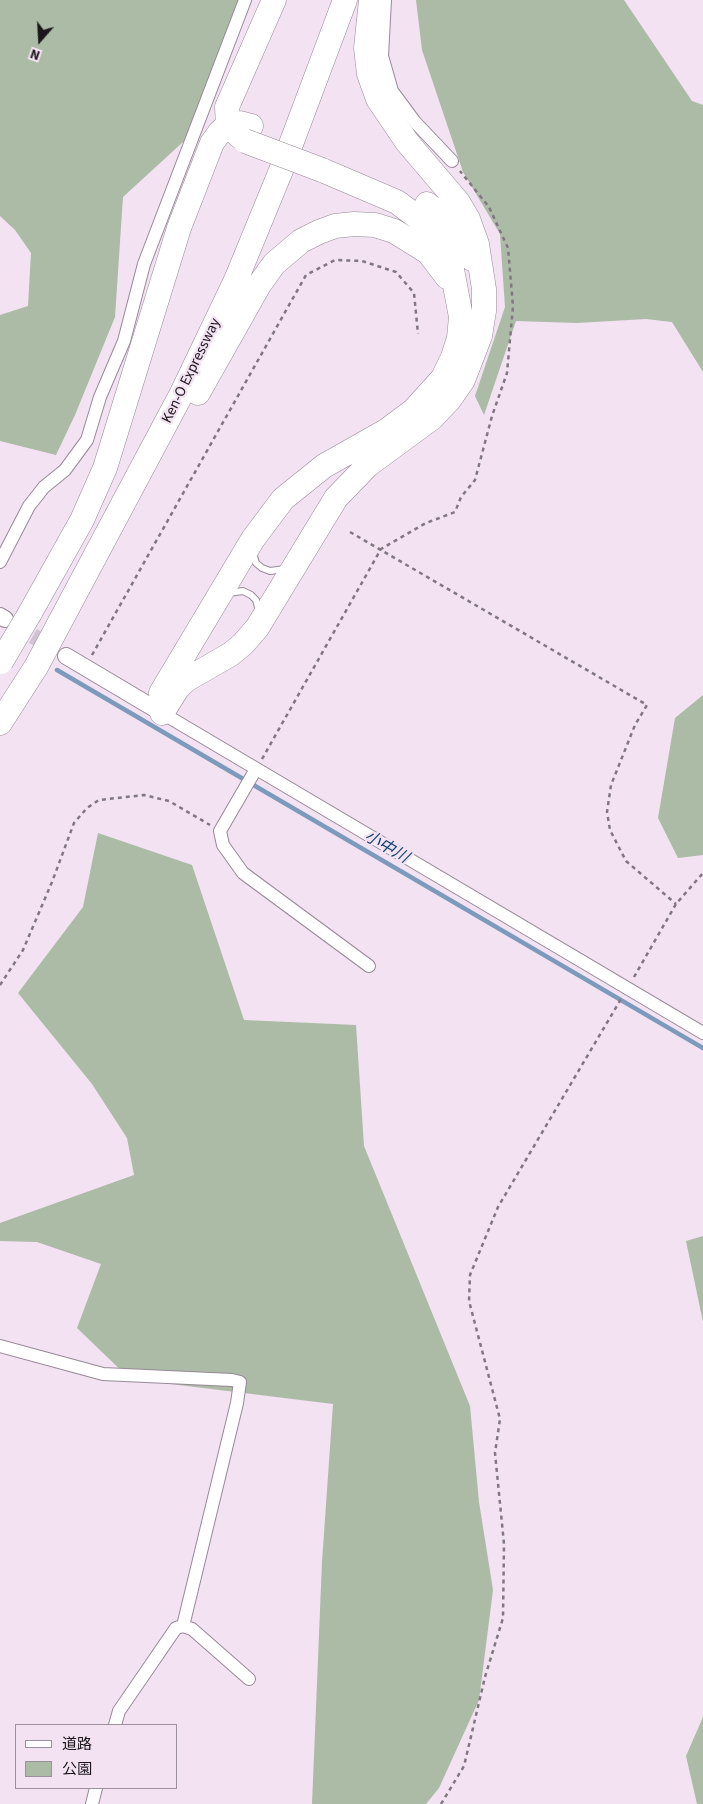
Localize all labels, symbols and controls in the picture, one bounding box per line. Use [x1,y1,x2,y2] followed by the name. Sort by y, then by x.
[15,15,65,65] north arrow
[27,43,43,65] text: N
[159,316,225,426] street label: Ken-O Expressway
[360,828,412,868] water label: 小中川
[15,1724,178,1789] legend
[62,1734,92,1755] text: 道路
[62,1759,92,1780] text: 公園

